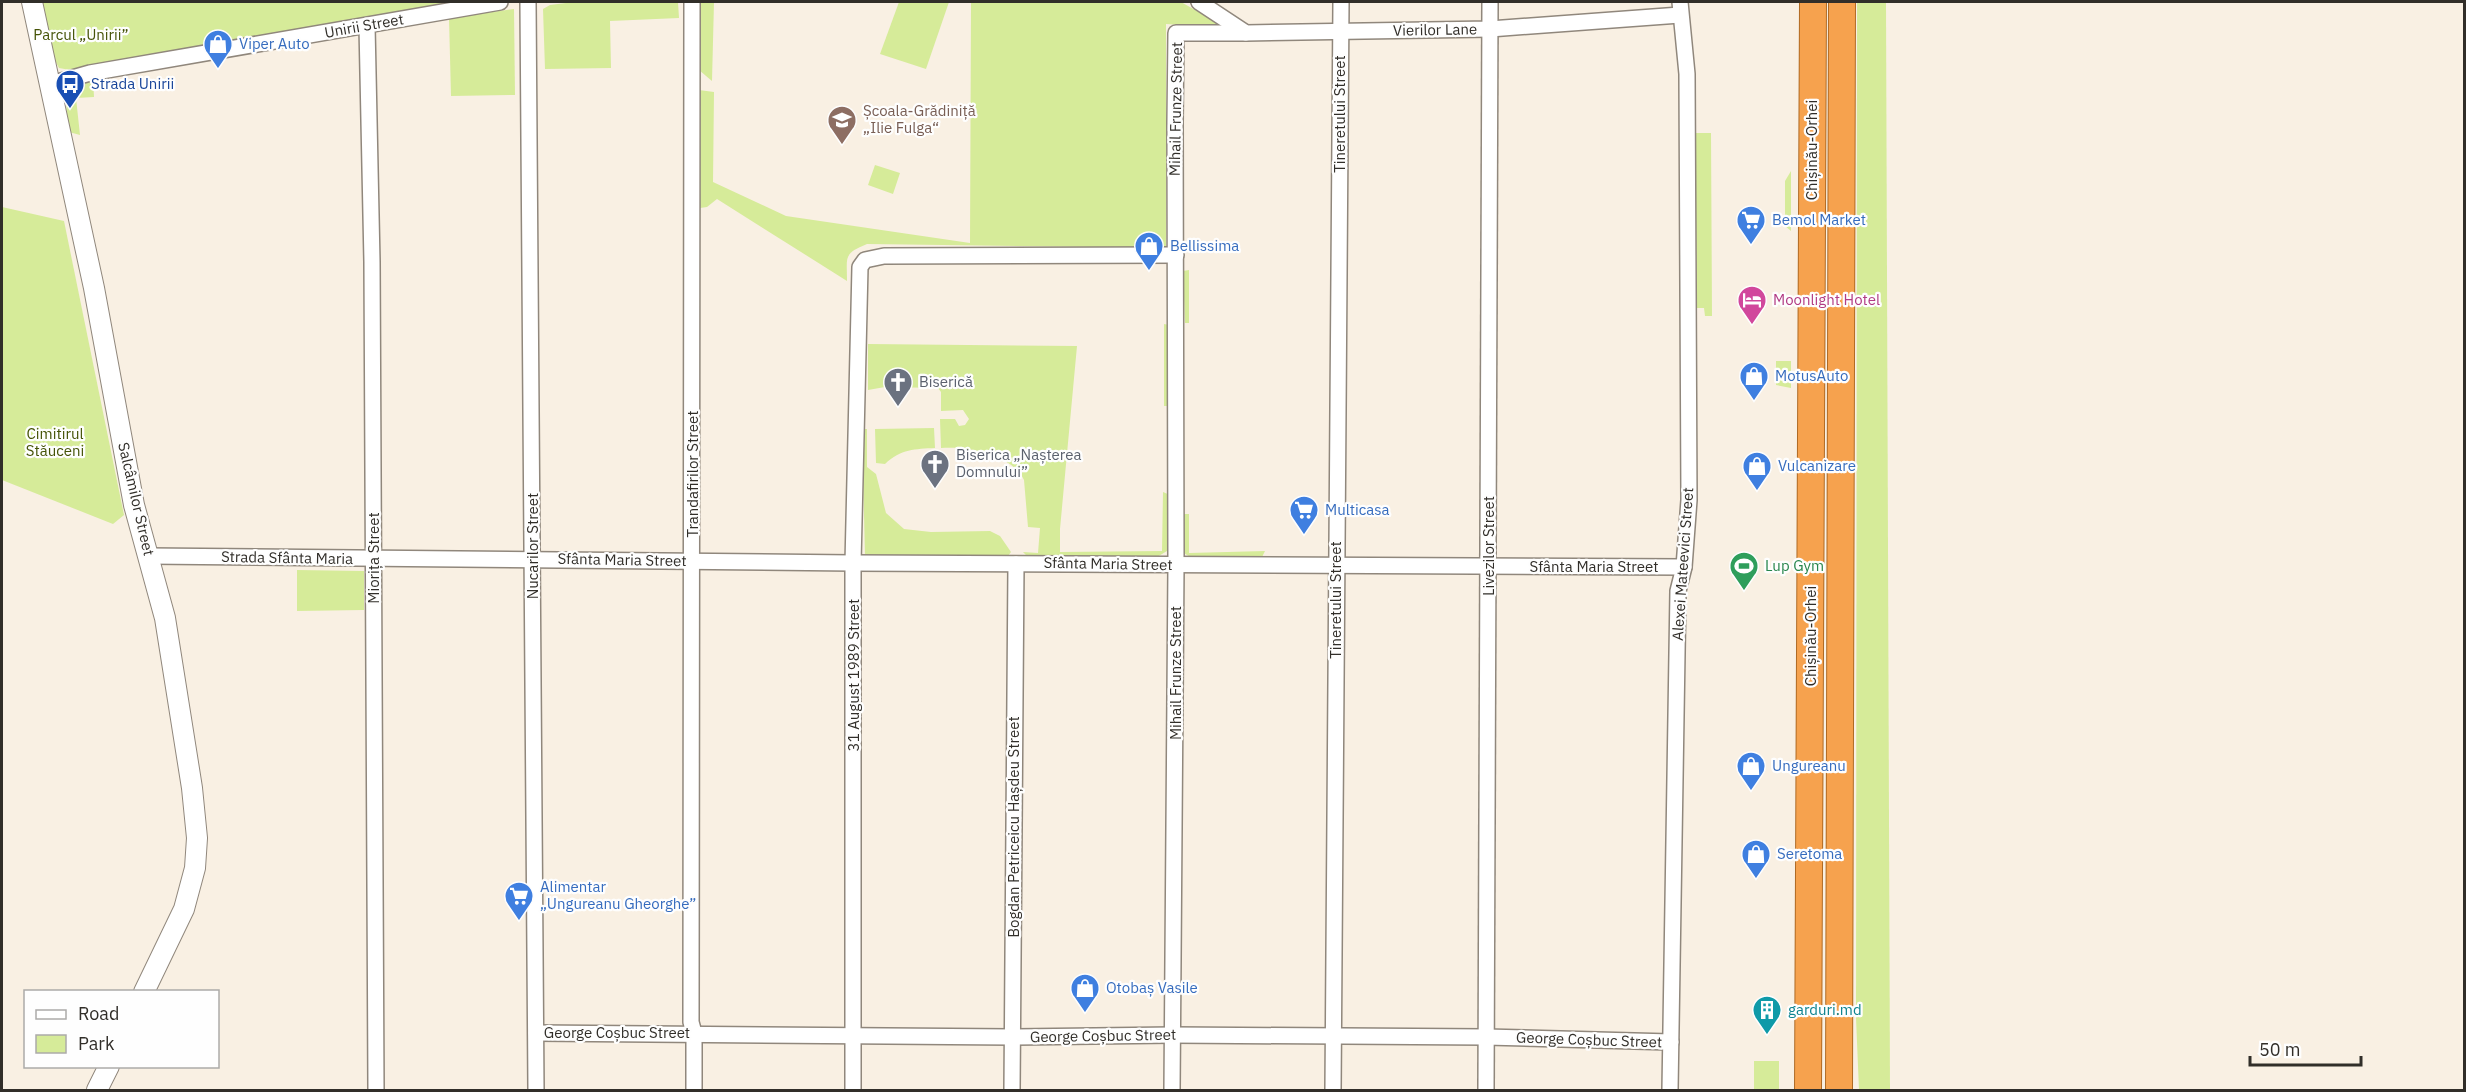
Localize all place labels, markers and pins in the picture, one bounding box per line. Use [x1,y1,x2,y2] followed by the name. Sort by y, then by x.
[202,28,234,70] shop icon: Viper Auto
[239,34,310,53] place label: Viper Auto
[54,68,86,110] bus stop icon: Strada Unirii
[91,74,174,93] place label: Strada Unirii
[863,101,976,137] place label: Școala-Grădiniță „Ilie Fulga“
[826,104,858,146] school or university icon: Școala-Grădiniță „Ilie Fulga“
[1735,204,1767,246] supermarket icon: Bemol Market
[1772,210,1866,229] place label: Bemol Market
[1133,230,1165,272] shop icon: Bellissima
[1170,236,1239,255] place label: Bellissima
[1736,284,1768,326] hotel icon: Moonlight Hotel
[1773,290,1880,309] place label: Moonlight Hotel
[1738,360,1770,402] shop icon: MotusAuto
[882,366,914,408] church icon: Biserică
[1775,366,1848,385] place label: MotusAuto
[919,372,973,391] place label: Biserică
[956,445,1082,481] place label: Biserica „Nașterea Domnului”
[919,448,951,490] church icon: Biserica „Nașterea Domnului”
[1741,450,1773,492] shop icon: Vulcanizare
[1778,456,1856,475] place label: Vulcanizare
[1288,494,1320,536] supermarket icon: Multicasa
[1325,500,1390,519] place label: Multicasa
[1728,550,1760,592] sports icon: Lup Gym
[1765,556,1824,575] place label: Lup Gym
[1735,750,1767,792] shop icon: Ungureanu
[1772,756,1846,775] place label: Ungureanu
[1740,838,1772,880] shop icon: Seretoma
[1777,844,1842,863] place label: Seretoma
[540,877,696,913] place label: Alimentar „Ungureanu Gheorghe”
[503,880,535,922] supermarket icon: Alimentar „Ungureanu Gheorghe”
[1069,972,1101,1014] shop icon: Otobaș Vasile
[1106,978,1198,997] place label: Otobaș Vasile
[1751,994,1783,1036] building icon: garduri.md
[1788,1000,1862,1019] place label: garduri.md

